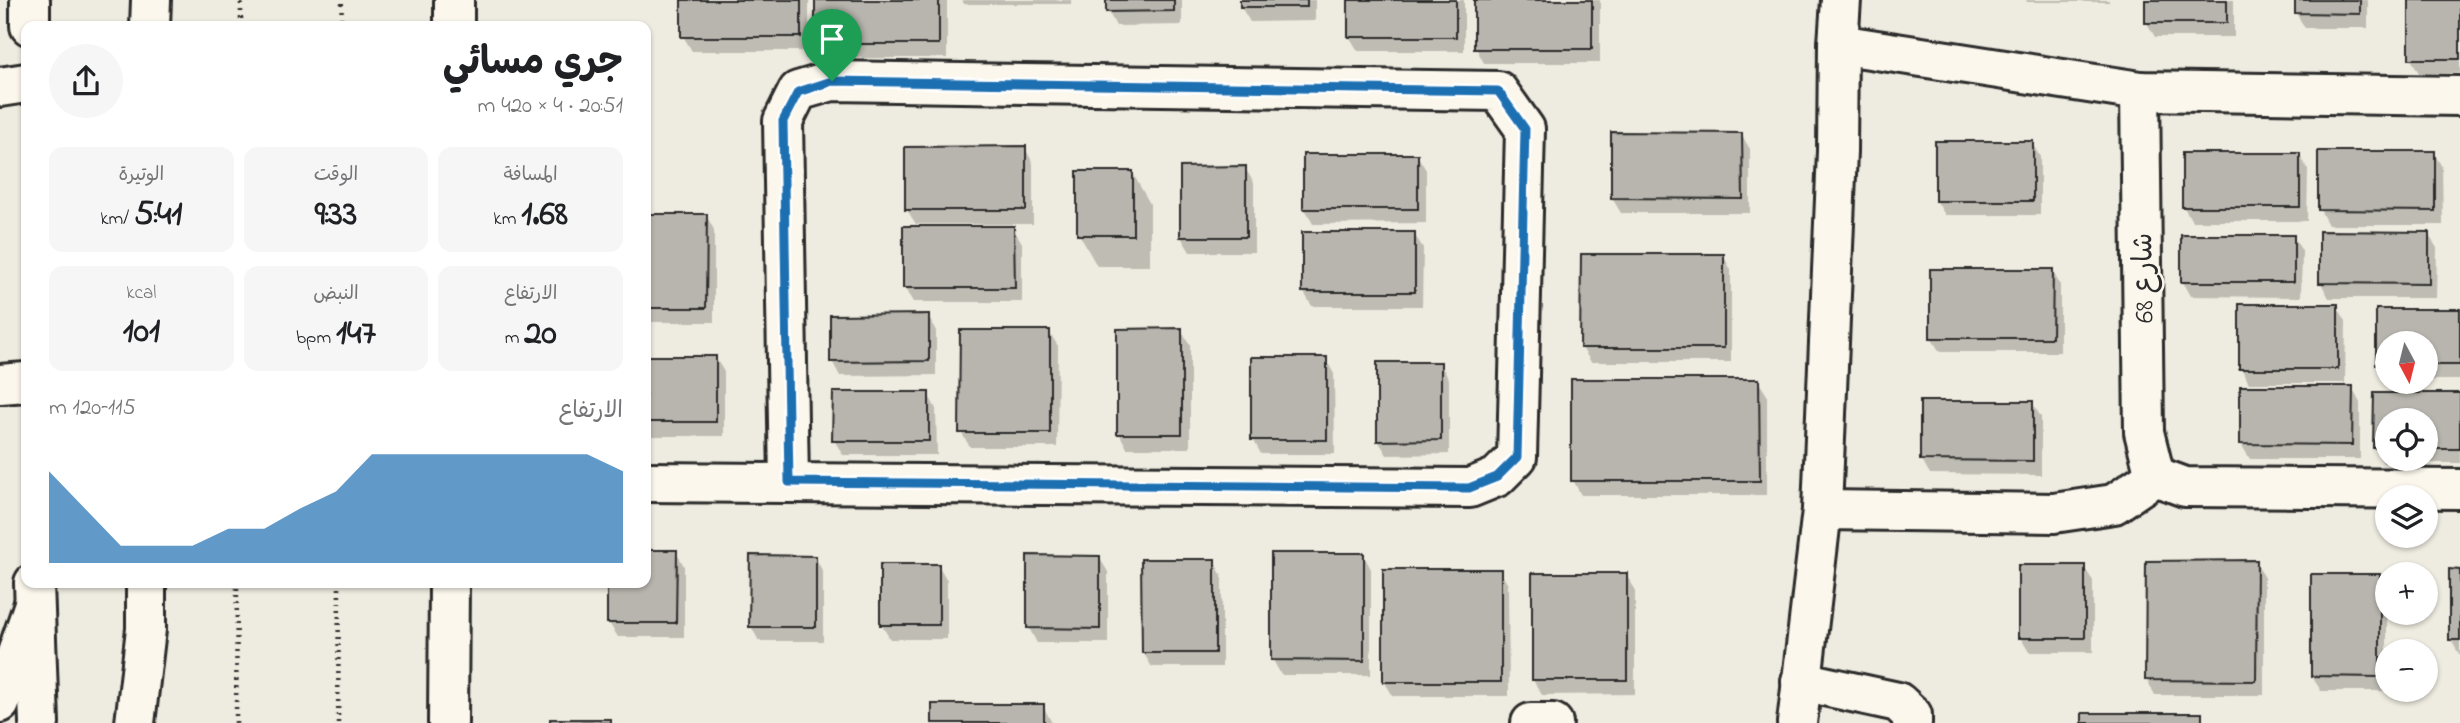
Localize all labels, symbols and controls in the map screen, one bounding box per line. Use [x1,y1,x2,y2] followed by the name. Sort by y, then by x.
[802,9,862,81] pin
[813,20,851,58] icon: arrive
[443,36,623,92] text: جري مسائي
[49,44,123,118] button: share
[478,90,623,123] text: 20:51 · 4 × 420 m
[118,162,164,189] text: الوتيرة
[314,162,358,189] text: الوقت
[504,162,558,189] text: المسافة
[134,190,182,241] text: 5:41
[315,190,357,241] text: 9:33
[521,190,568,241] text: 1.68
[100,206,134,233] text: /km
[493,206,521,233] text: km
[2124,232,2167,324] street label: شارع 68
[126,280,156,307] text: kcal
[313,281,359,308] text: النبض
[504,281,557,308] text: الارتفاع
[123,307,160,358] text: 101
[336,309,376,360] text: 147
[524,309,557,360] text: 20
[296,325,336,352] text: bpm
[505,325,524,352] text: m
[2375,331,2438,394] north arrow
[2375,331,2438,702] map controls
[49,392,136,425] text: 115–120 m
[559,395,623,428] text: الارتفاع
[2375,408,2438,471] button: locate
[2375,485,2438,548] button: layers
[2375,562,2438,625] button: +
[2375,639,2438,702] button: −

